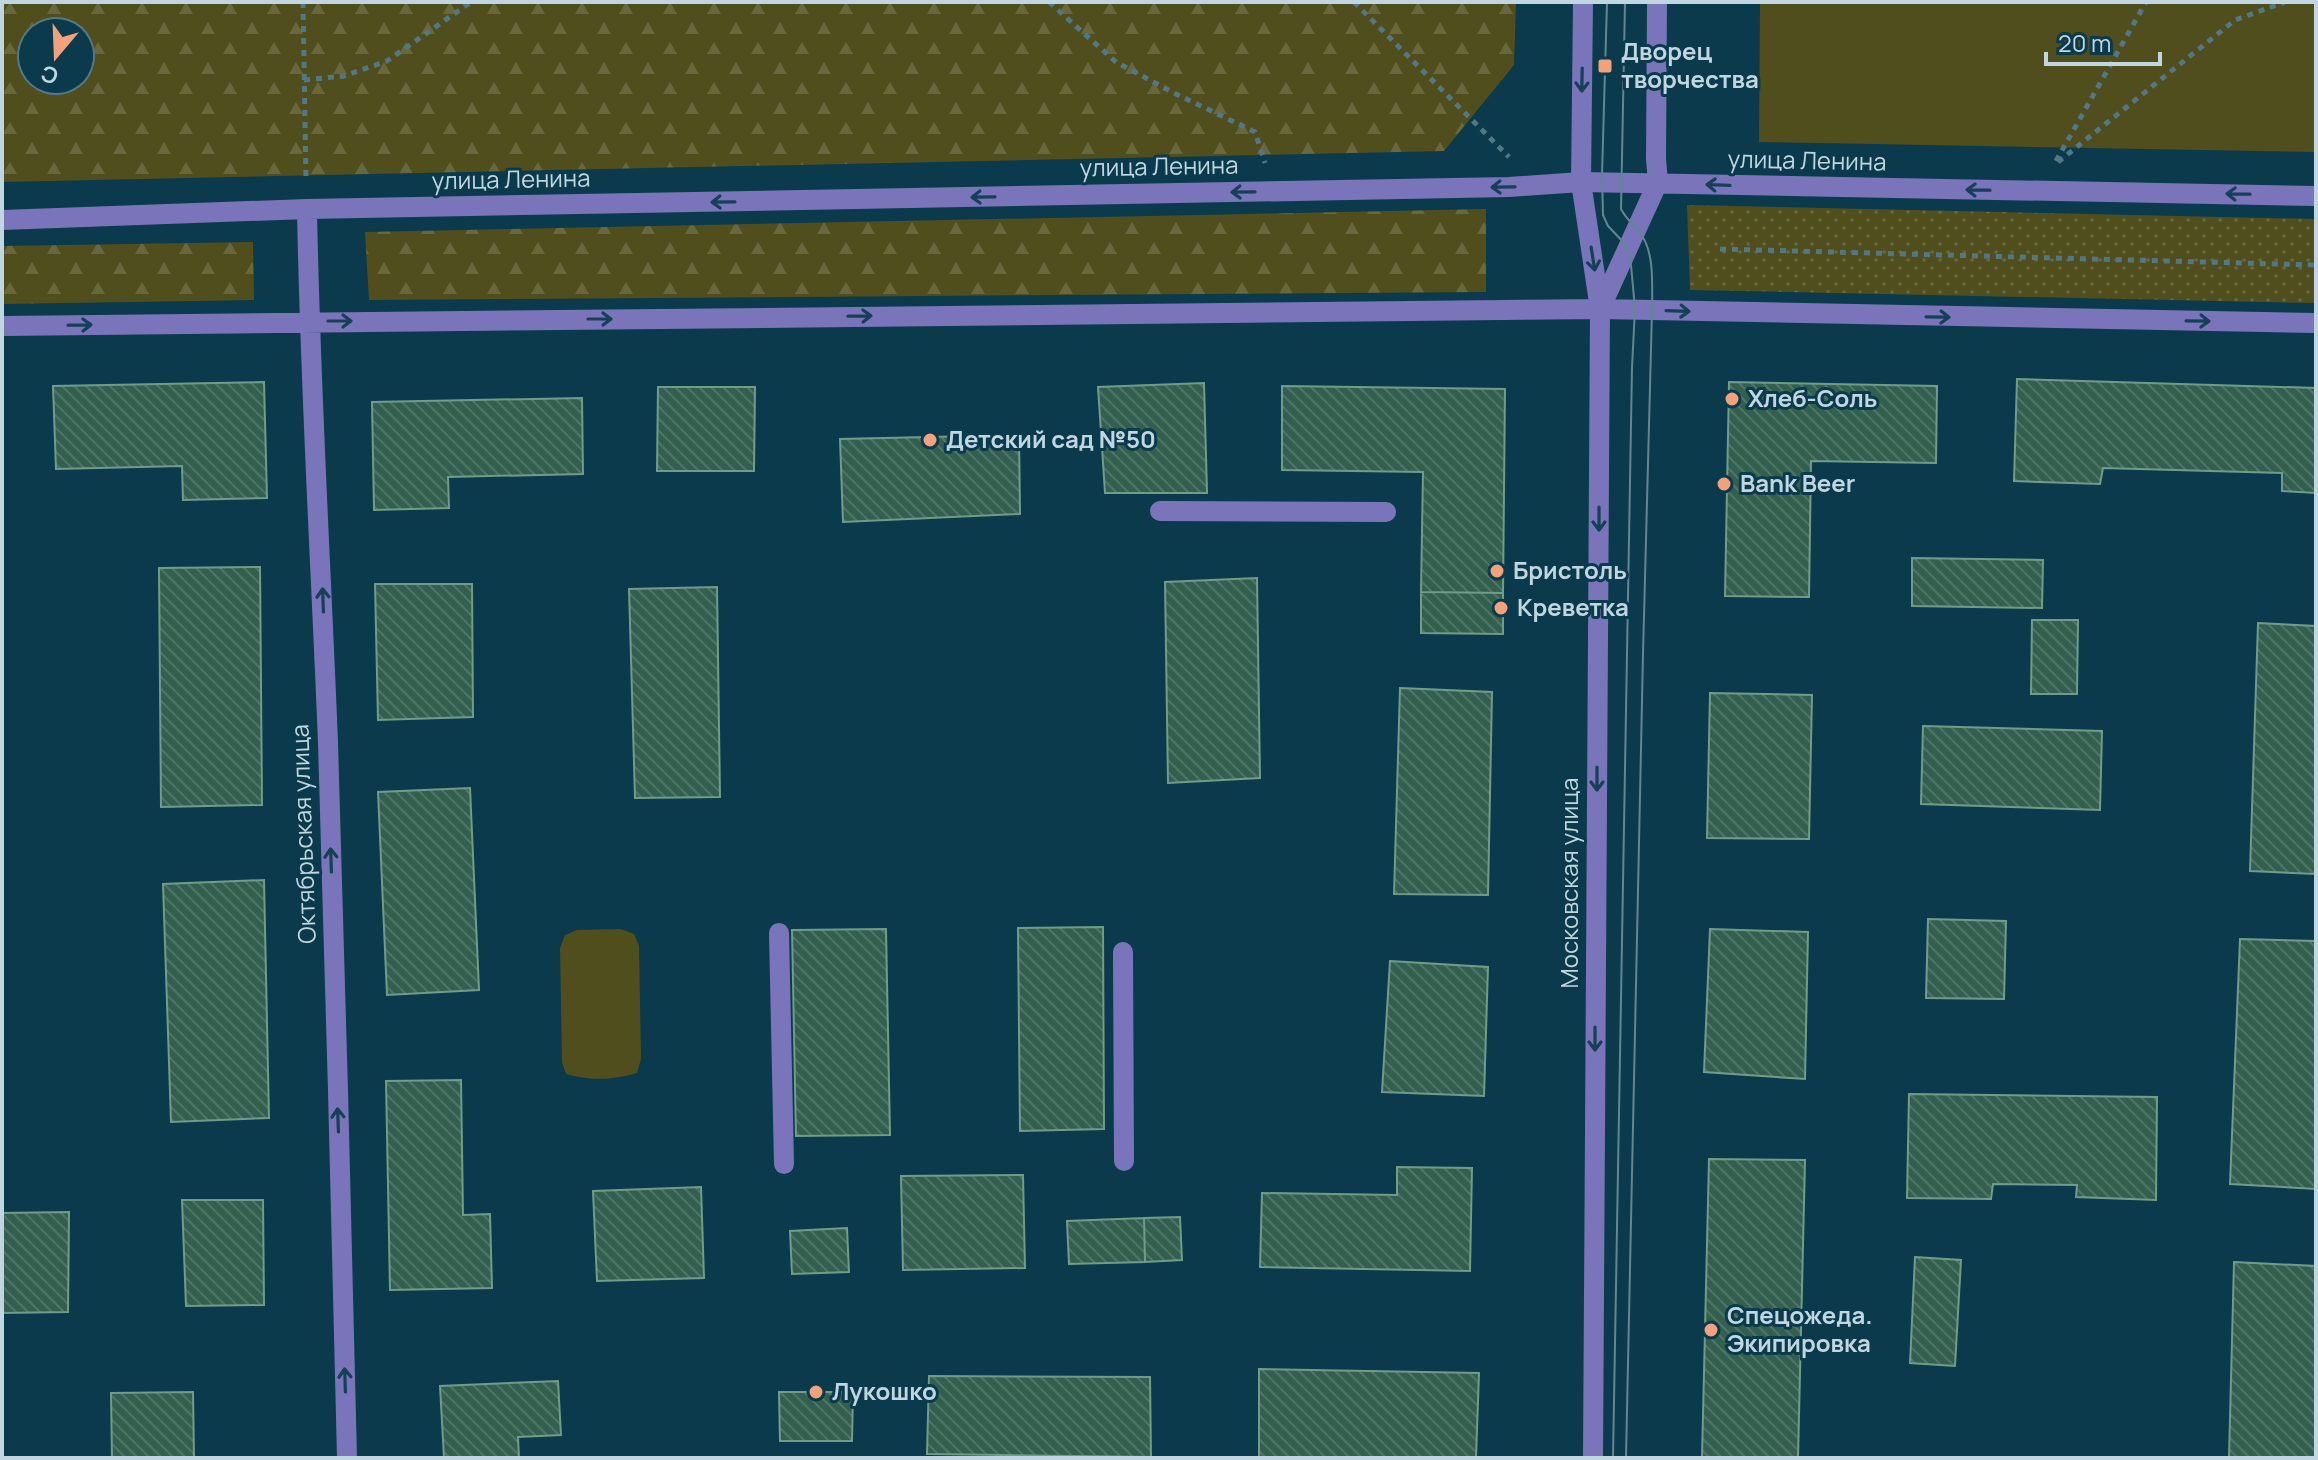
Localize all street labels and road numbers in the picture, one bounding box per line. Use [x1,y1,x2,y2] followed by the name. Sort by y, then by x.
[1727,142,1887,177] street label: улица Ленина
[1079,148,1239,183] street label: улица Ленина
[431,161,591,196] street label: улица Ленина
[282,724,323,944] street label: Октябрьская улица
[1552,778,1585,988] street label: Московская улица

